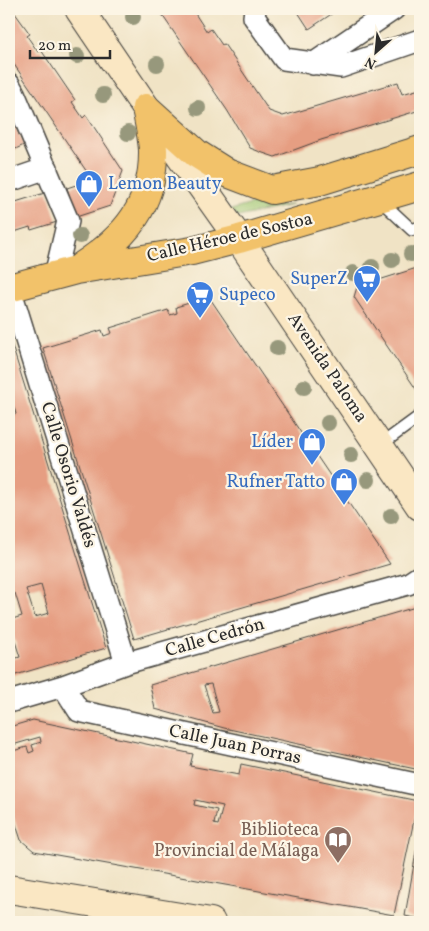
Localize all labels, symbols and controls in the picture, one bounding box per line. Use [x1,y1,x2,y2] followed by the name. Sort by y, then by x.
[30,28,110,60] scale bar
[352,28,402,78] north arrow
[38,36,71,57] text: 20 m
[362,51,380,73] text: N
[74,169,104,208] shop icon: Lemon Beauty
[108,172,222,197] place label: Lemon Beauty
[145,207,315,269] street label: Calle Héroe de Sostoa
[352,264,382,303] supermarket icon: SuperZ
[290,267,348,292] place label: SuperZ
[185,280,215,319] supermarket icon: Supeco
[219,283,276,308] place label: Supeco
[281,308,373,428] street label: Avenida Paloma
[34,399,102,551] street label: Calle Osorio Valdés
[297,427,327,466] shop icon: Líder
[251,430,293,455] place label: Líder
[329,467,359,506] shop icon: Rufner Tatto
[227,470,325,495] place label: Rufner Tatto
[163,612,268,664] street label: Calle Cedrón
[167,719,303,771] street label: Calle Juan Porras
[154,818,319,864] place label: Biblioteca Provincial de Málaga
[323,825,353,864] library icon: Biblioteca Provincial de Málaga

